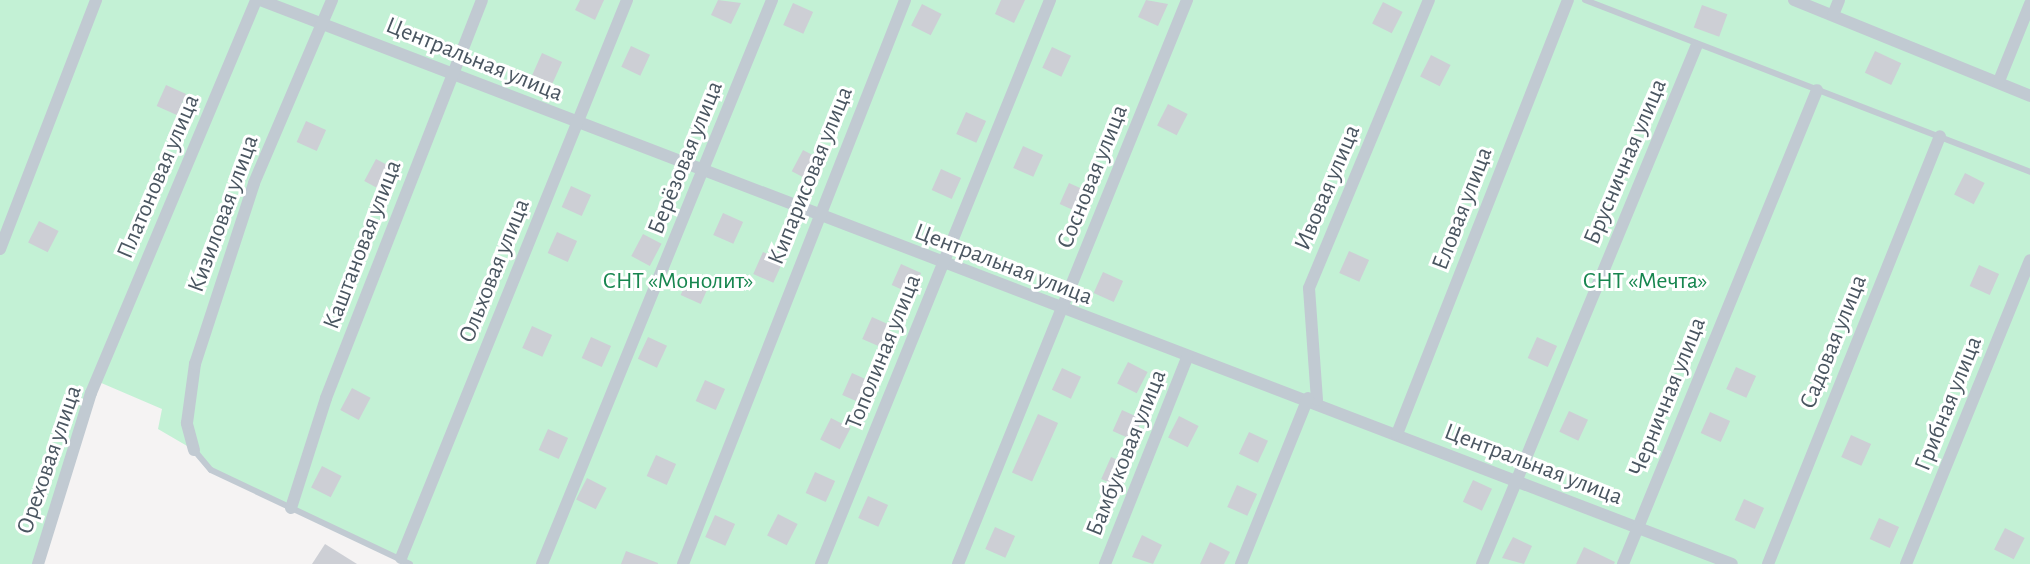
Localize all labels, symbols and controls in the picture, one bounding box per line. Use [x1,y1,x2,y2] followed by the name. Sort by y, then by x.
[381,11,567,109] street label: Центральная улица
[1578,75,1674,249] street label: Брусничная улица
[642,77,730,239] street label: Берёзовая улица
[762,83,860,269] street label: Кипарисовая улица
[111,90,207,264] street label: Платоновая улица
[1051,101,1135,253] street label: Сосновая улица
[1289,121,1367,255] street label: Ивовая улица
[182,131,266,297] street label: Кизиловая улица
[1426,143,1500,275] street label: Еловая улица
[318,156,408,334] street label: Каштановая улица
[453,195,537,347] street label: Ольховая улица
[910,218,1096,312] street label: Центральная улица
[602,268,754,296] park label: СНТ «Монолит»
[1582,268,1708,296] park label: СНТ «Мечта»
[840,270,928,434] street label: Тополиная улица
[1794,271,1874,413] street label: Садовая улица
[1623,313,1713,481] street label: Черничная улица
[1909,332,1989,476] street label: Грибная улица
[1080,366,1174,540] street label: Бамбуковая улица
[11,382,89,538] street label: Ореховая улица
[1440,418,1626,512] street label: Центральная улица

